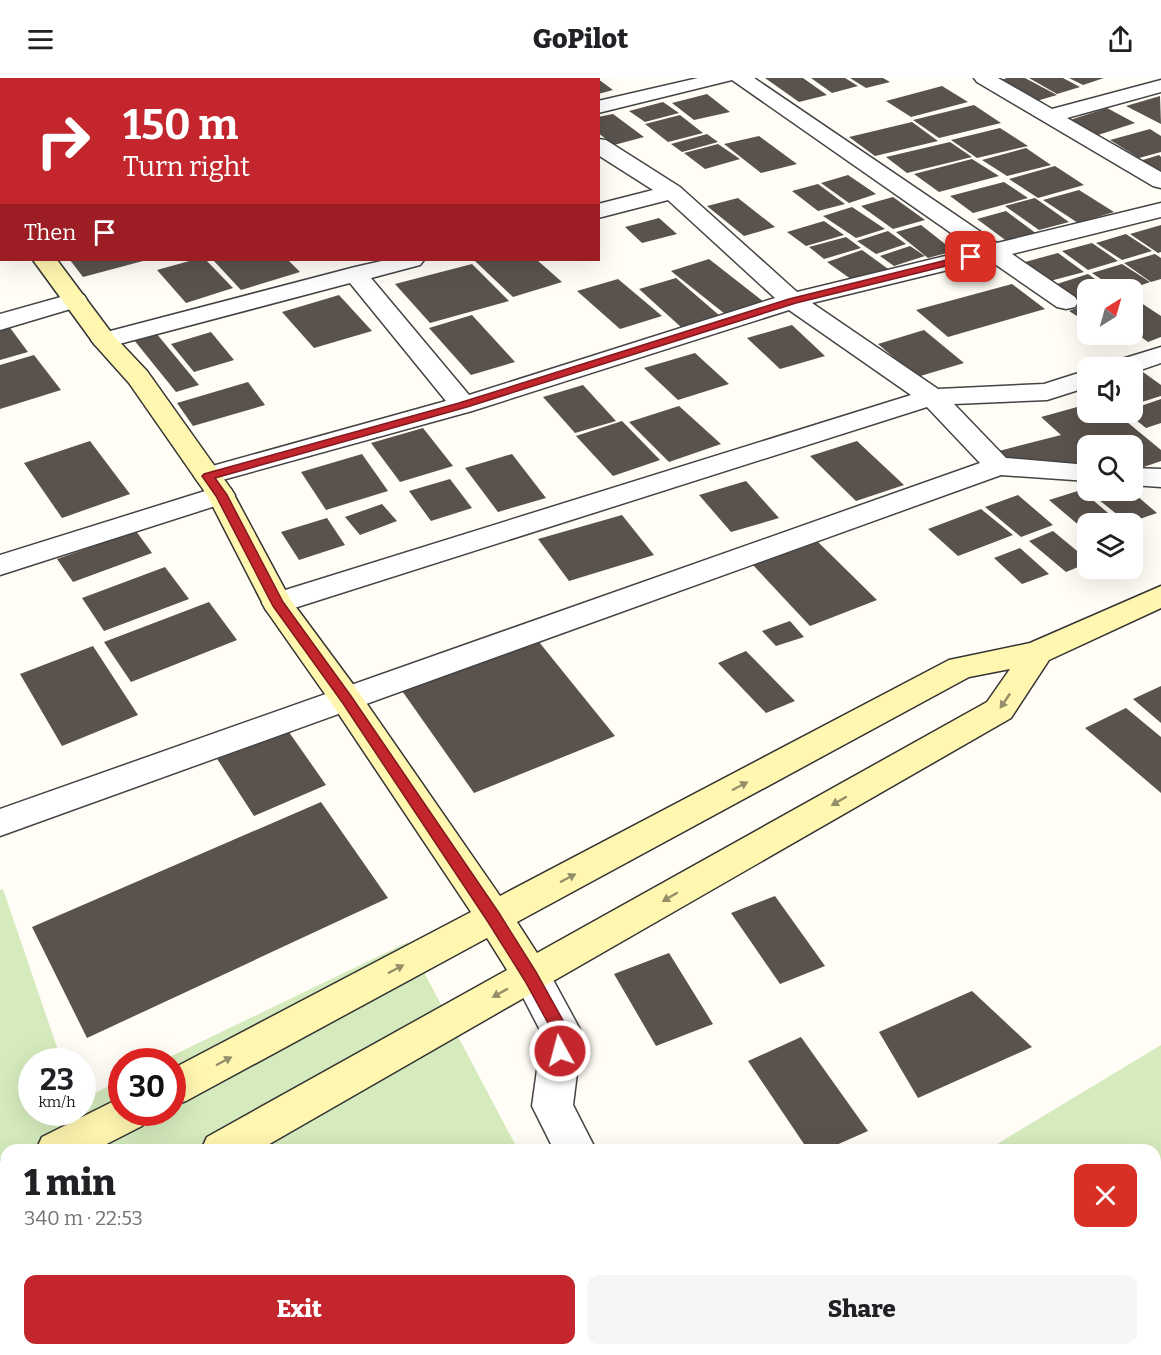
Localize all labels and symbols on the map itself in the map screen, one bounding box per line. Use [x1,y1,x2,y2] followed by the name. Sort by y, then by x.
[945,231,996,282] pin
[1077,279,1143,345] north arrow
[1000,693,1011,709] one-way arrow
[732,781,749,791] one-way arrow
[830,796,847,806] one-way arrow
[559,873,577,883] one-way arrow
[661,892,678,902] one-way arrow
[388,964,405,974] one-way arrow
[492,988,508,999] one-way arrow
[528,1019,592,1083] position arrow
[108,1048,186,1126] speed limit sign: 30
[216,1056,233,1066] one-way arrow

